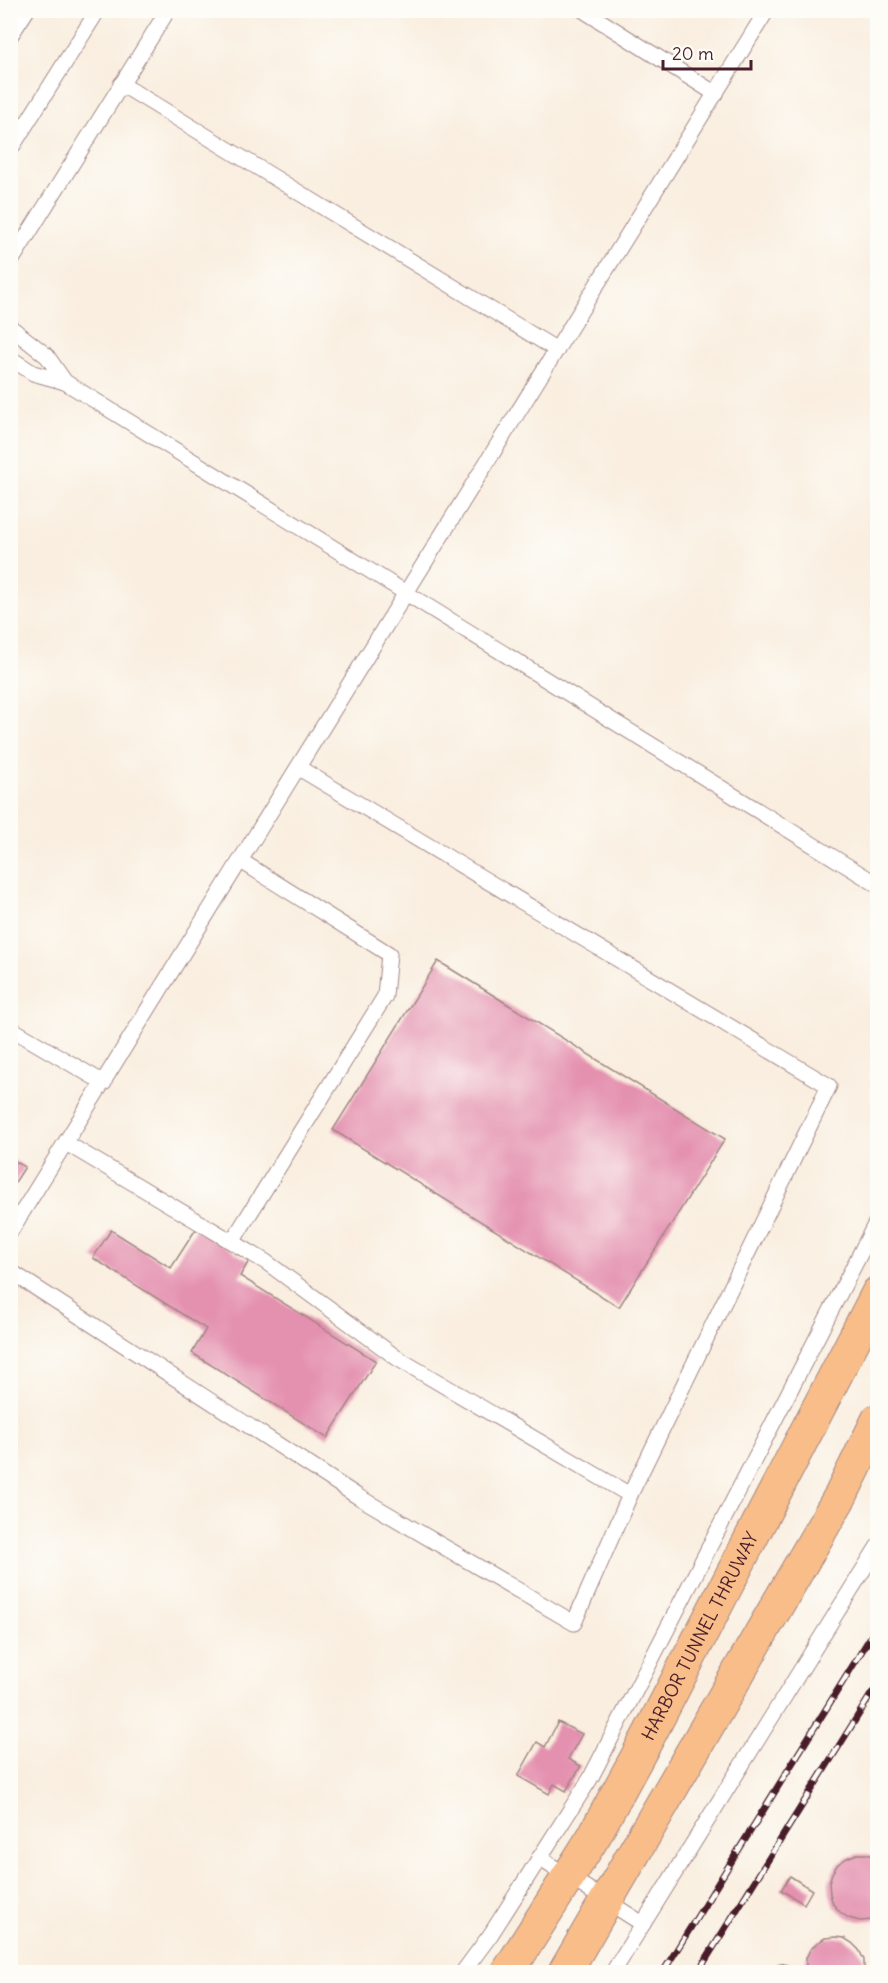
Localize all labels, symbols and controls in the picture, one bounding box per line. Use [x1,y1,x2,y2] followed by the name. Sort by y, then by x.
[663,33,752,71] scale bar
[672,42,714,65] text: 20 m
[636,1528,763,1744] street label: HARBOR TUNNEL THRUWAY

